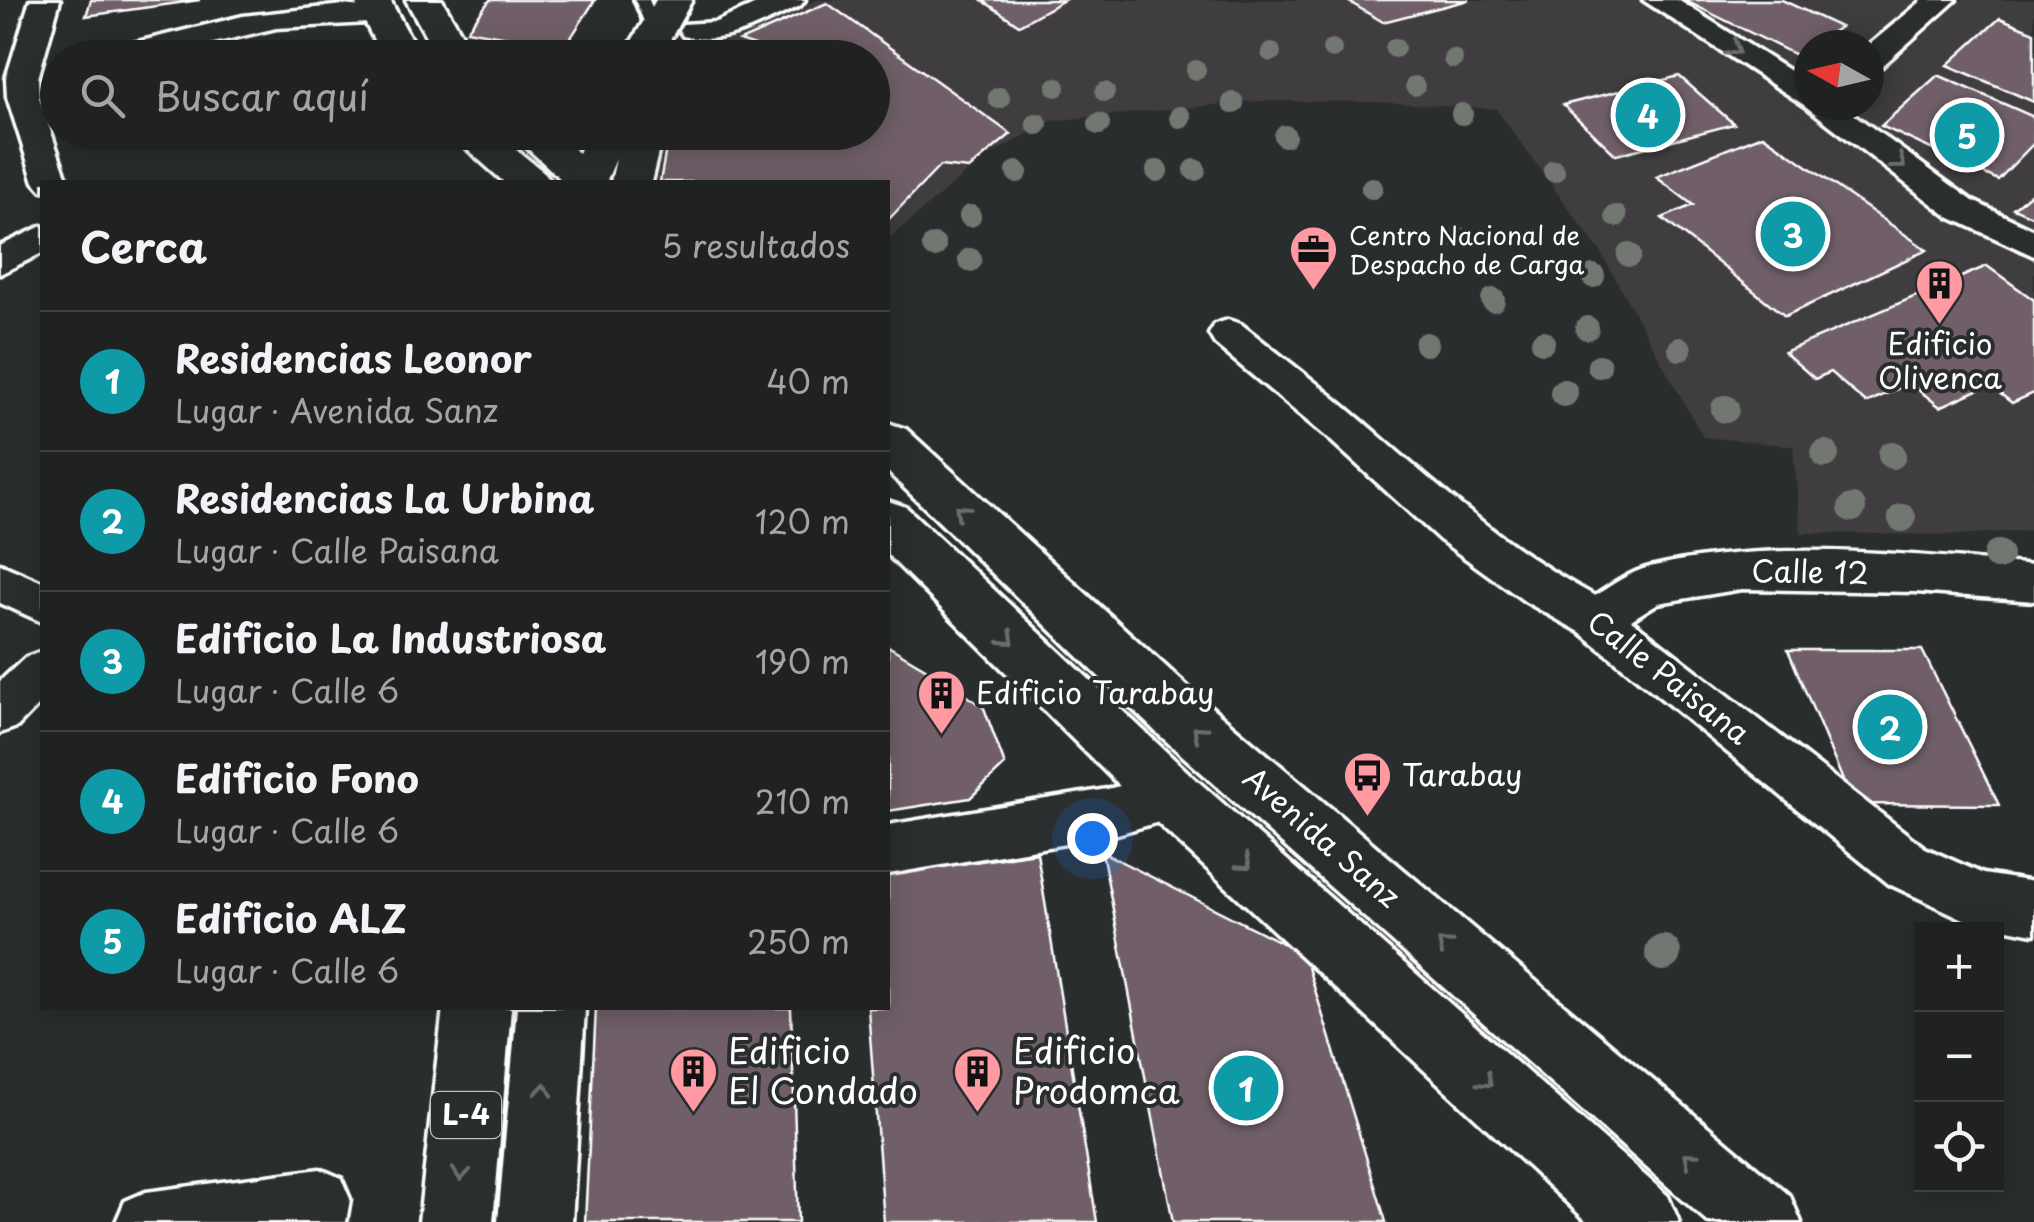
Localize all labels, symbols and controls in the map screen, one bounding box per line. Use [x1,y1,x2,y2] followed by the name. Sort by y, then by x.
[1794,30,1884,120] north arrow
[1723,36,1741,55] one-way arrow
[40,40,890,150] search box
[155,67,369,124] text: Buscar aquí
[75,68,130,123] icon: search
[1616,78,1680,152] pin: 4
[1934,98,2000,172] pin: 5
[1888,152,1906,169] one-way arrow
[1760,196,1826,272] pin: 3
[80,214,207,277] text: Cerca
[1349,216,1585,283] place label: Centro Nacional de Despacho de Carga
[661,221,850,269] text: 5 resultados
[1288,224,1340,292] office icon: Centro Nacional de Despacho de Carga
[1914,258,1966,326] building icon: Edificio Olivenca
[1878,320,2002,399] place label: Edificio Olivenca
[175,329,532,386] text: Residencias Leonor
[105,357,120,405] text: 1
[766,357,850,405] text: 40 m
[175,386,498,434] text: Lugar · Avenida Sanz
[175,469,595,526] text: Residencias La Urbina
[101,497,124,545] text: 2
[755,497,850,545] text: 120 m
[954,505,973,523] one-way arrow
[175,526,499,574] text: Lugar · Calle Paisana
[1751,547,1869,594] street label: Calle 12
[1579,598,1761,754] street label: Calle Paisana
[175,609,607,666] text: Edificio La Industriosa
[996,627,1015,645] one-way arrow
[102,637,123,685] text: 3
[755,637,850,685] text: 190 m
[175,666,399,714] text: Lugar · Calle 6
[915,668,967,736] building icon: Edificio Tarabay
[976,669,1215,714] place label: Edificio Tarabay
[1858,690,1922,764] pin: 2
[1192,726,1211,744] one-way arrow
[175,749,419,806] text: Edificio Fono
[1341,750,1393,818] bus stop icon: Tarabay
[1402,751,1522,796] place label: Tarabay
[1234,755,1411,917] street label: Avenida Sanz
[102,777,123,825] text: 4
[755,777,850,825] text: 210 m
[175,806,399,854] text: Lugar · Calle 6
[1067,813,1118,864] your location
[1233,851,1252,869] one-way arrow
[175,889,407,946] text: Edificio ALZ
[102,917,123,965] text: 5
[747,917,850,965] text: 250 m
[1914,922,2004,1192] map controls
[1914,922,2004,1012] button: +
[1438,939,1456,957] one-way arrow
[175,946,399,994] text: Lugar · Calle 6
[1914,1012,2004,1102] button: −
[728,1023,918,1116] place label: Edificio El Condado
[1013,1023,1180,1116] place label: Edificio Prodomca
[667,1046,719,1114] building icon: Edificio El Condado
[952,1046,1004,1114] building icon: Edificio Prodomca
[1214,1050,1278,1126] pin: 1
[1474,1069,1493,1087] one-way arrow
[533,1081,555,1097] one-way arrow
[431,1092,501,1138] road number: L-4
[1914,1102,2004,1192] button: locate
[1683,1152,1702,1170] one-way arrow
[450,1167,472,1183] one-way arrow

